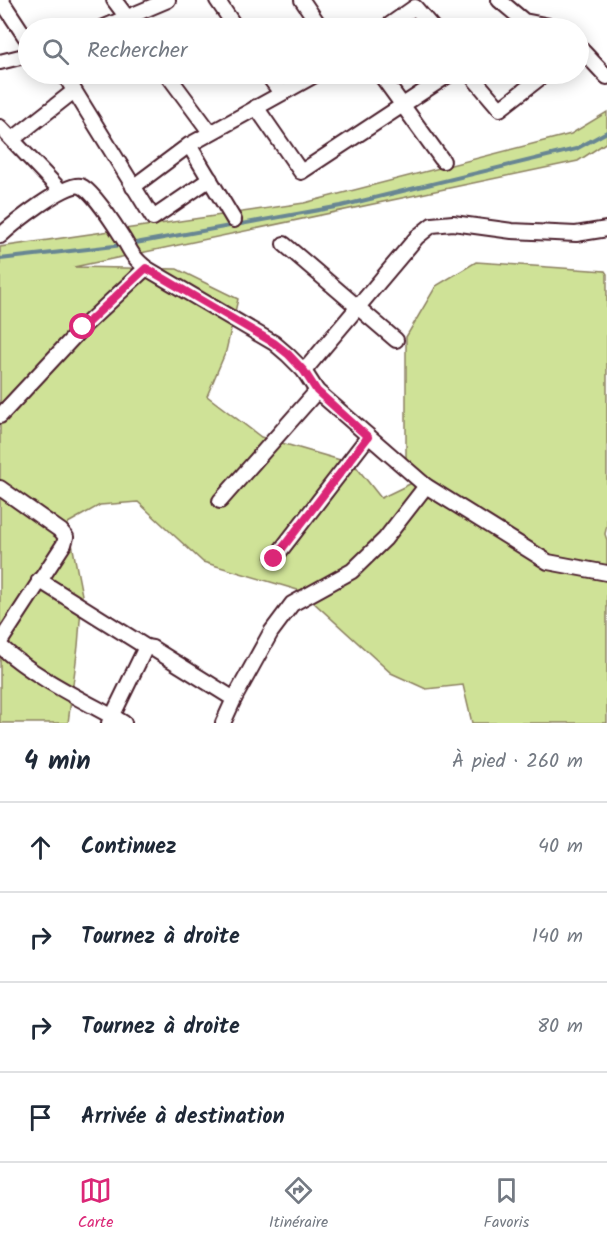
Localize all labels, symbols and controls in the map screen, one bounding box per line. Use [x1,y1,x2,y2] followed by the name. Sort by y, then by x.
[18,18,589,84] search box
[87,34,187,69] text: Rechercher
[39,35,72,68] icon: search
[69,313,95,339] route start
[260,545,286,571] route end
[24,741,91,783] text: 4 min
[452,746,583,778] text: À pied · 260 m
[81,830,177,865] text: Continuez
[24,831,57,864] icon: ahead
[538,831,583,863] text: 40 m
[81,920,240,955] text: Tournez à droite
[24,921,57,954] icon: right
[532,921,583,953] text: 140 m
[81,1010,240,1045] text: Tournez à droite
[24,1011,57,1044] icon: right
[537,1011,583,1043] text: 80 m
[81,1100,285,1135] text: Arrivée à destination
[24,1101,57,1134] icon: arrive
[78,1174,113,1235] tab: Carte
[269,1174,328,1235] tab: Itinéraire
[484,1174,529,1235] tab: Favoris

